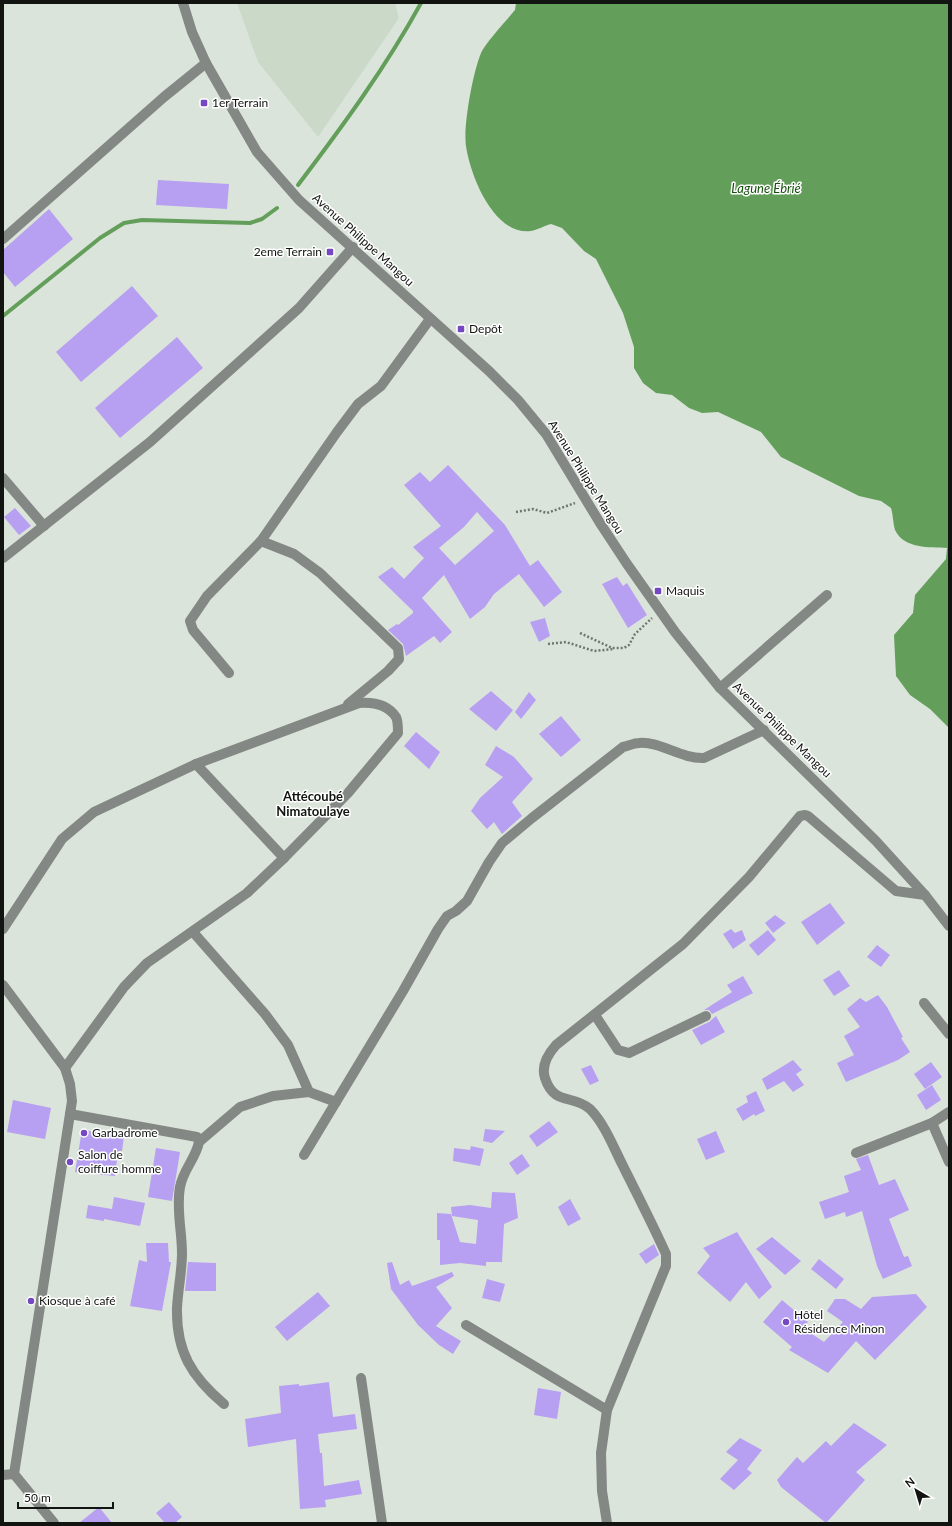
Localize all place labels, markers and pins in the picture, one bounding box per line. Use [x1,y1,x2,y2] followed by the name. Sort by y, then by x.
[212,95,268,110] place label: 1er Terrain
[199,98,209,108] marker: 1er Terrain
[254,244,322,259] place label: 2eme Terrain
[325,247,335,257] marker: 2eme Terrain
[469,321,503,336] place label: Depôt
[456,324,466,334] marker: Depôt
[666,583,704,598] place label: Maquis
[653,586,663,596] marker: Maquis
[92,1125,158,1140] place label: Garbadrome
[79,1128,89,1138] marker: Garbadrome
[78,1147,161,1176] place label: Salon de coiffure homme
[65,1157,75,1167] marker: Salon de coiffure homme
[39,1293,116,1308] place label: Kiosque à café
[26,1296,36,1306] marker: Kiosque à café
[794,1307,884,1336] place label: Hôtel Résidence Minon
[781,1317,791,1327] marker: Hôtel Résidence Minon

